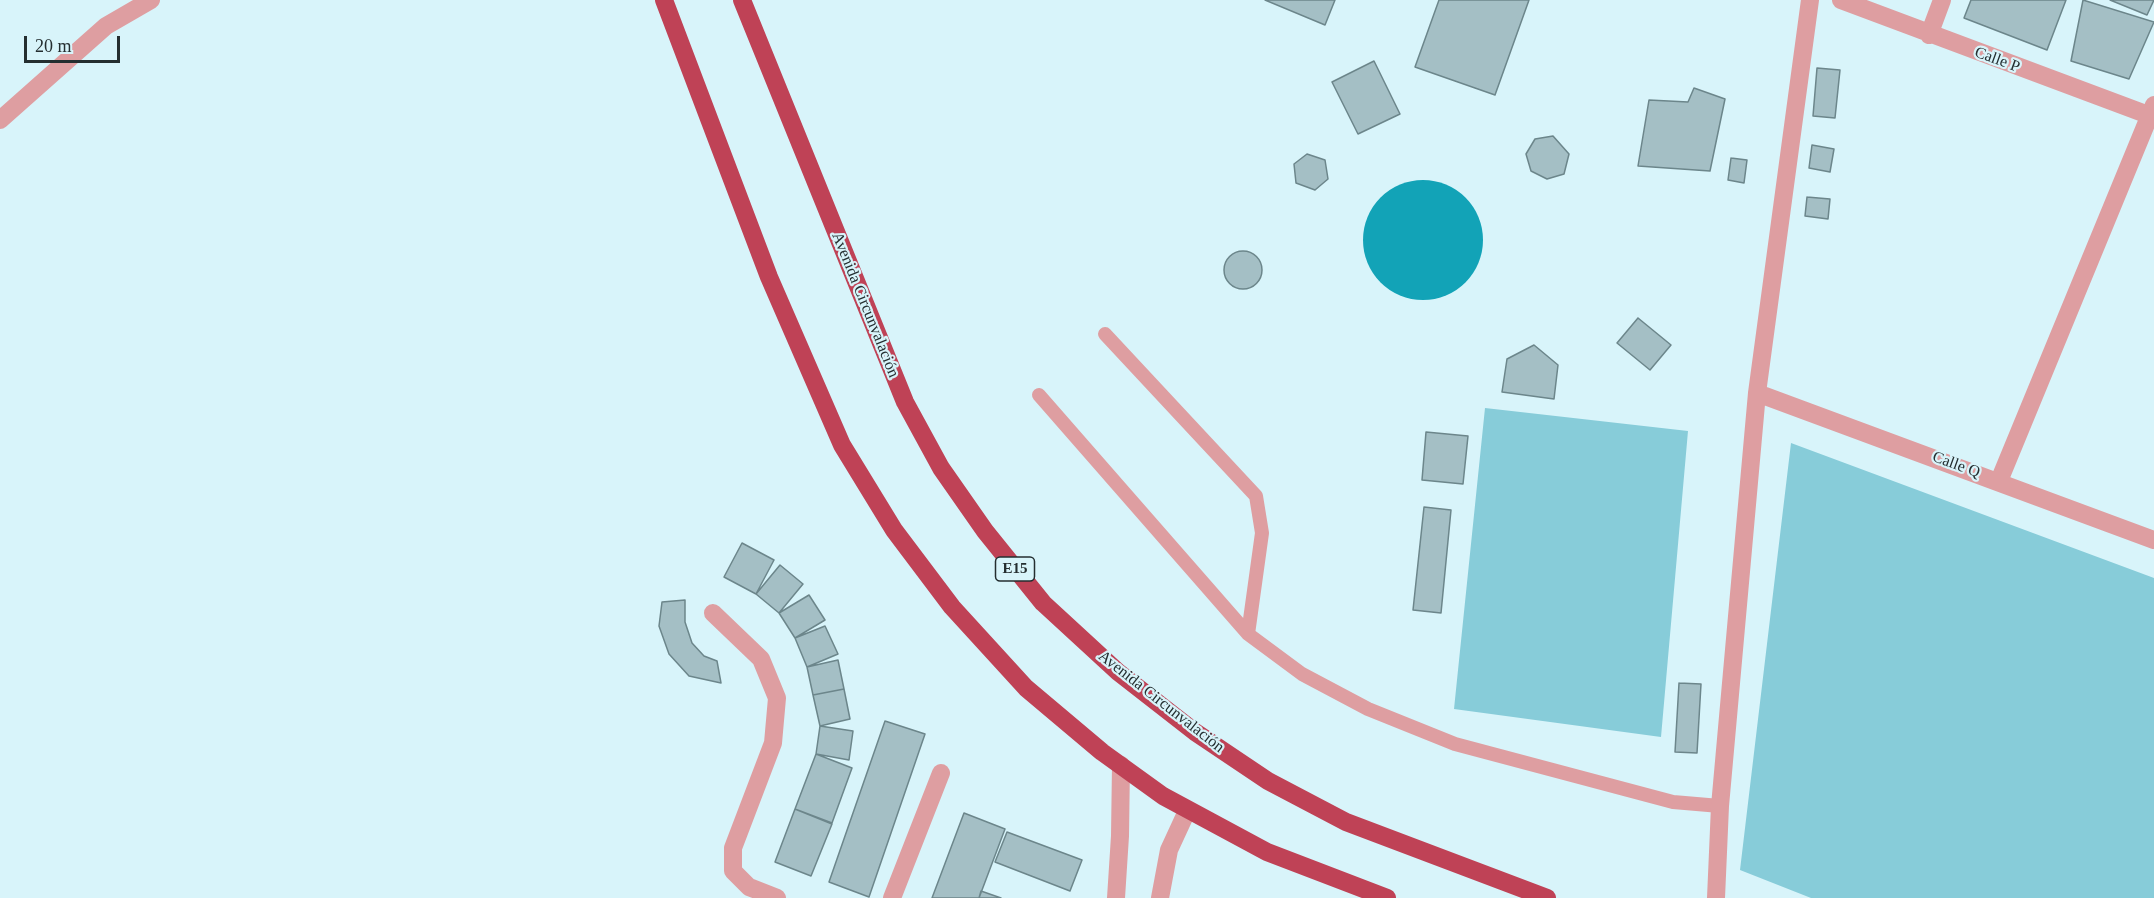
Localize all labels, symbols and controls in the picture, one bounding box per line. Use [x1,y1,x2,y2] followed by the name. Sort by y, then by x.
[27,24,123,62] scale bar
[35,36,72,56] text: 20 m
[1972,43,2022,77] street label: Calle P
[827,230,903,380] street label: Avenida Circunvalación
[1930,448,1982,482] street label: Calle Q
[996,557,1034,581] road number: E15
[1094,647,1228,757] street label: Avenida Circunvalación

